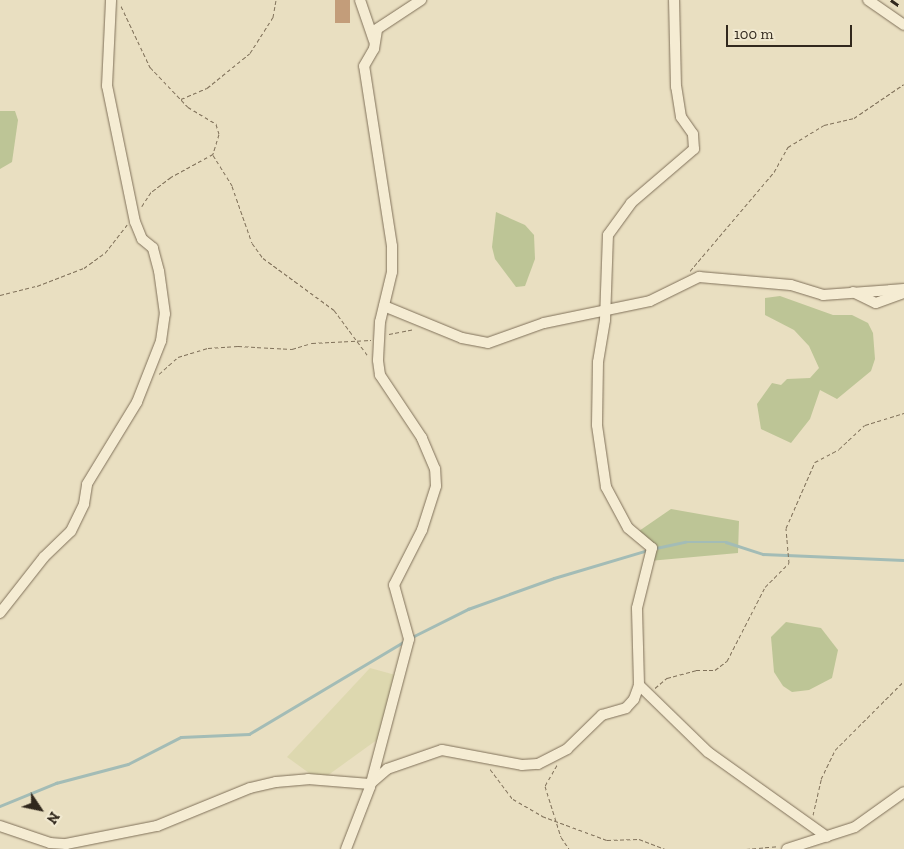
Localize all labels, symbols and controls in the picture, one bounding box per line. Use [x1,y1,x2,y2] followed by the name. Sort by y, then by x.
[729,15,855,47] scale bar
[734,25,773,43] text: 100 m
[15,784,65,834] north arrow
[43,808,63,827] text: N

